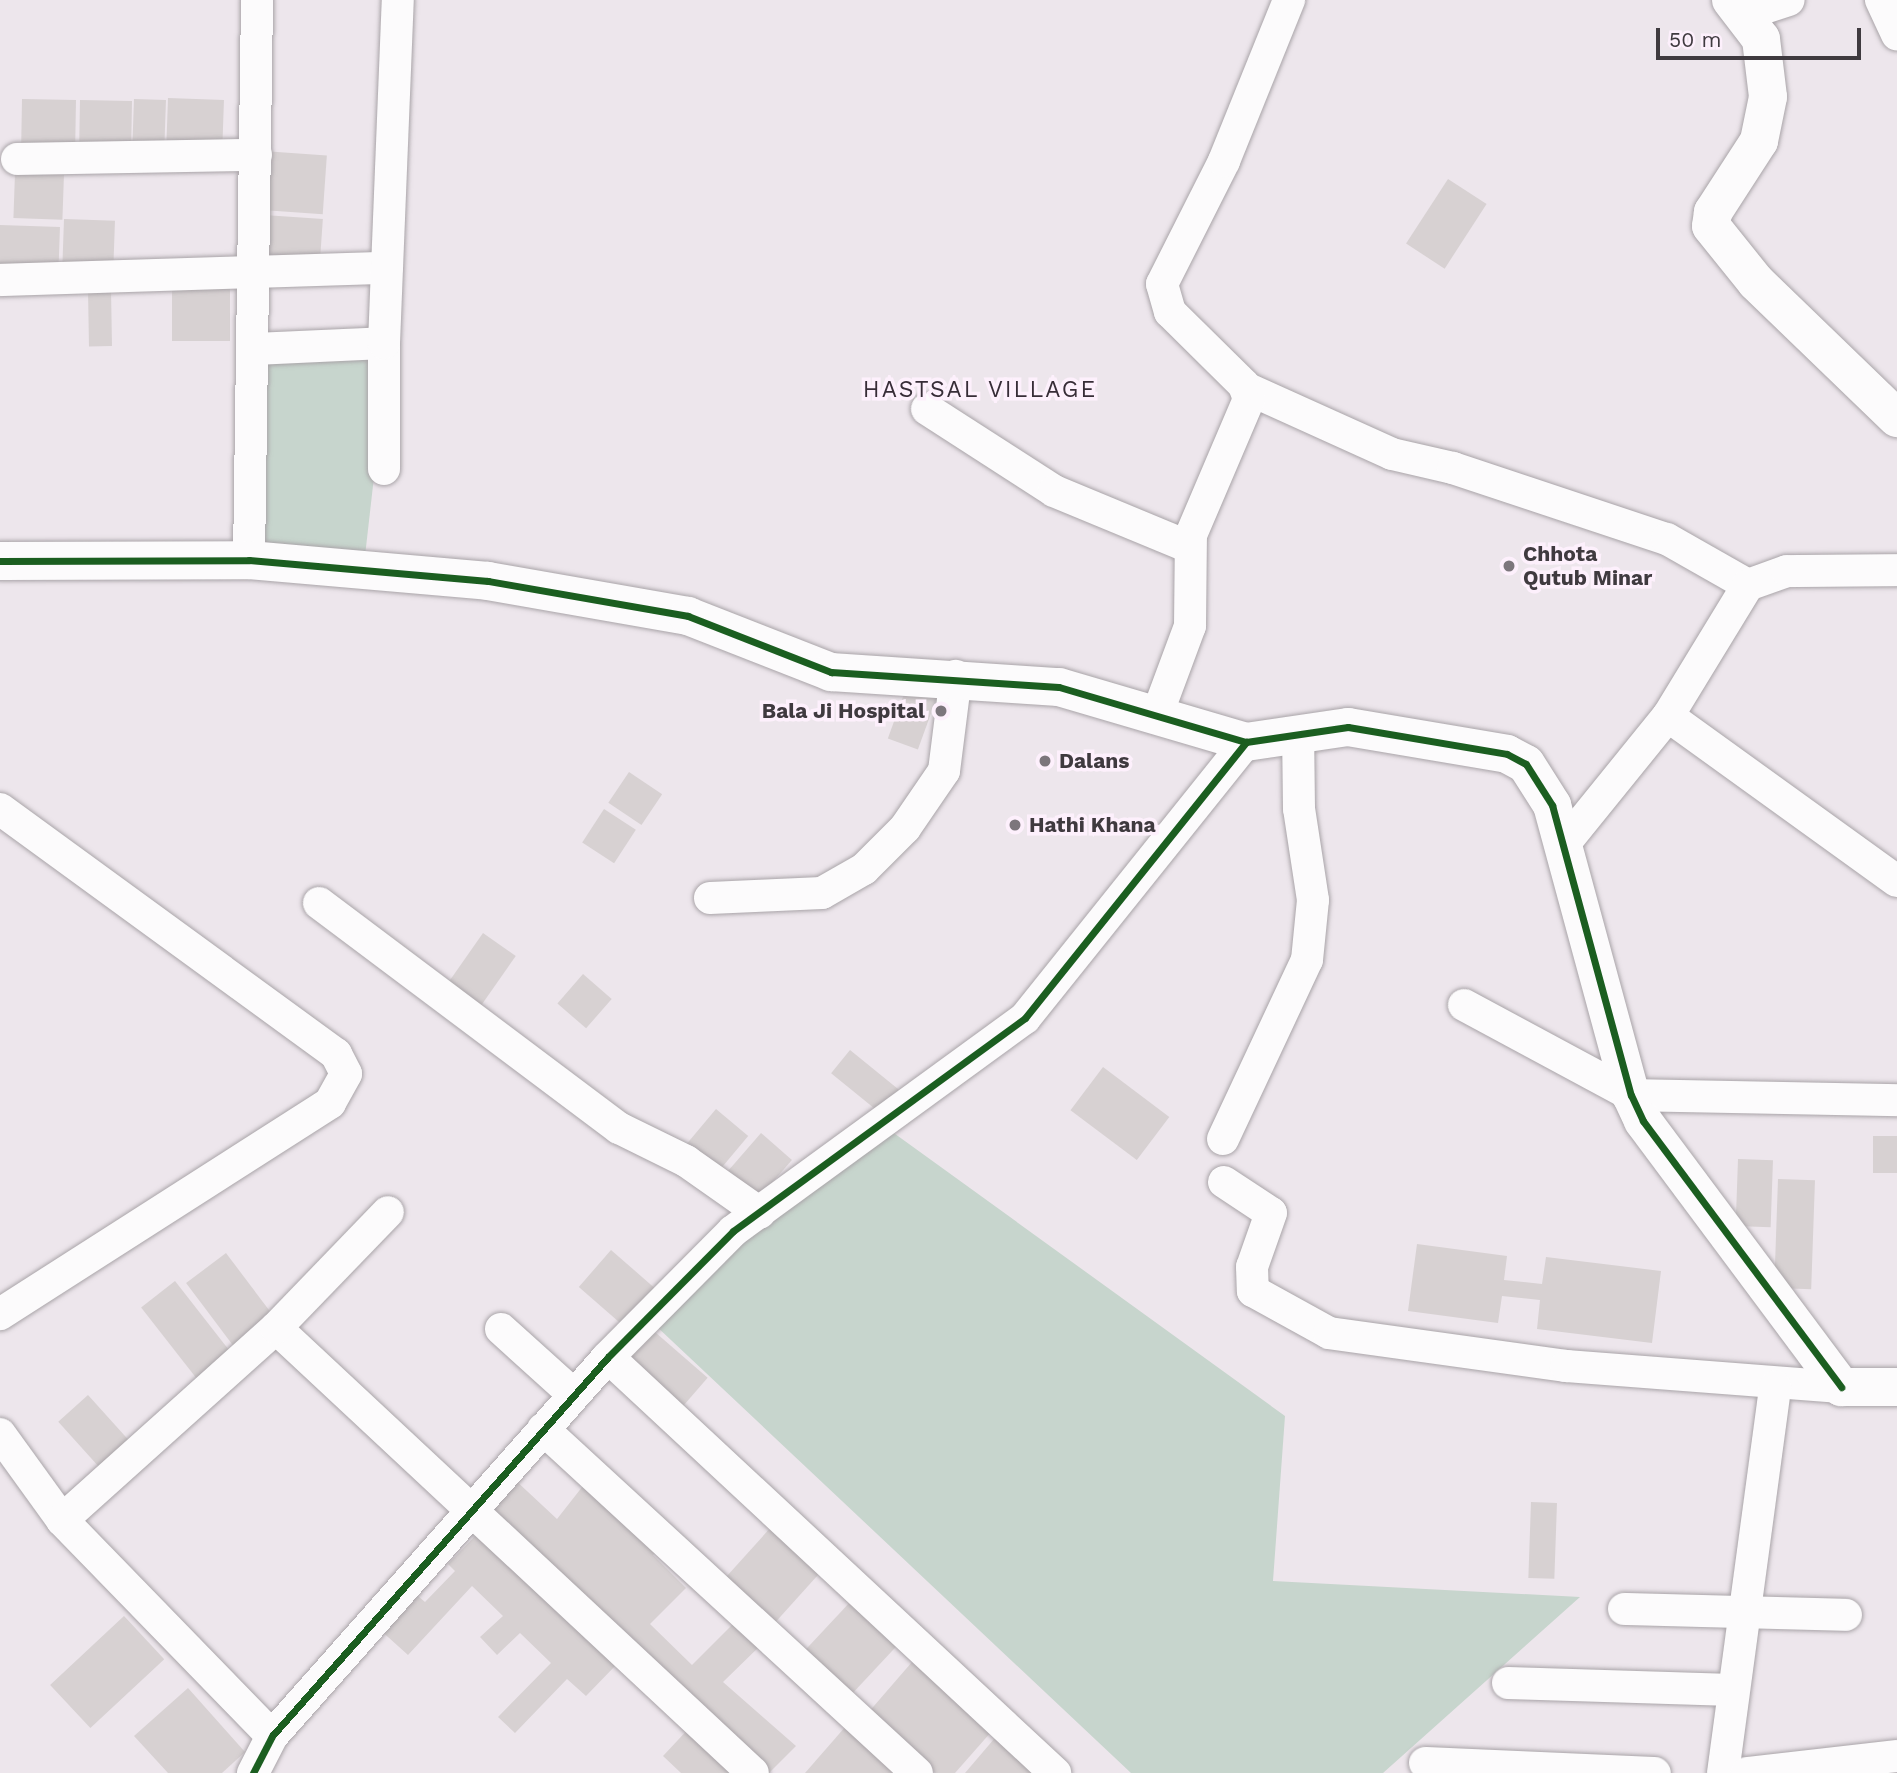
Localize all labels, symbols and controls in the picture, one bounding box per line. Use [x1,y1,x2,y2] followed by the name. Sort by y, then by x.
[1659,14,1864,58] scale bar
[1669,27,1721,52] text: 50 m
[864,376,1096,404] district label: HASTSAL VILLAGE
[1523,541,1652,591] place label: Chhota Qutub Minar
[1501,558,1517,574] marker: Chhota Qutub Minar
[761,698,925,724] place label: Bala Ji Hospital
[931,701,951,721] marker: Bala Ji Hospital
[1059,748,1130,774] place label: Dalans
[1037,753,1053,769] marker: Dalans
[1029,812,1156,838] place label: Hathi Khana
[1007,817,1023,833] marker: Hathi Khana

